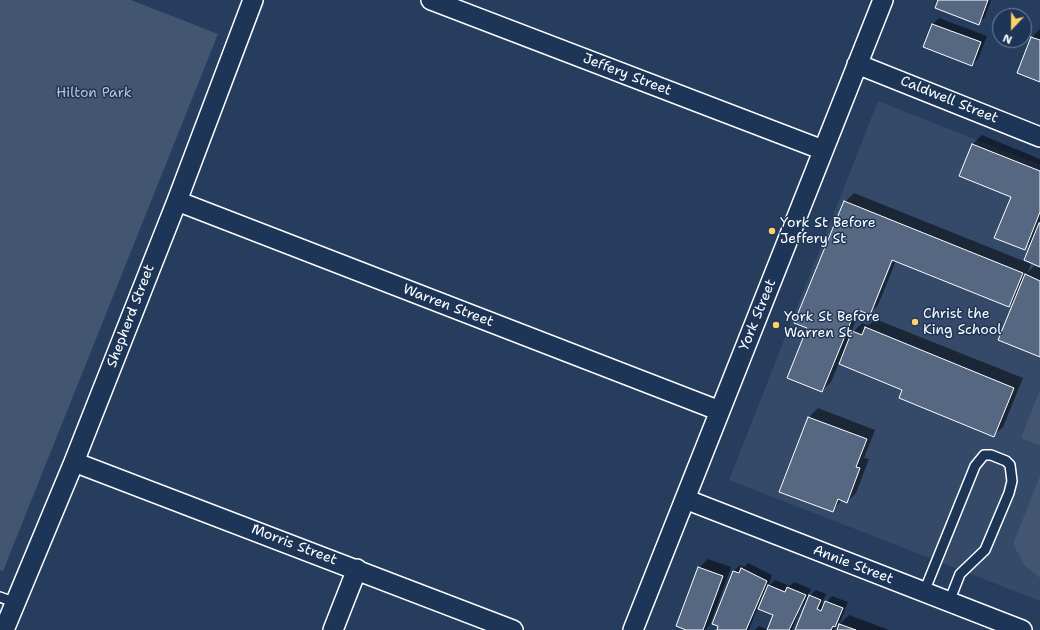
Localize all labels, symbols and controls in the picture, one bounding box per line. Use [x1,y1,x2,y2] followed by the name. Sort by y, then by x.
[992,8,1032,48] north arrow
[1001,30,1015,47] text: N
[580,50,674,100] street label: Jeffery Street
[898,73,1000,127] street label: Caldwell Street
[56,85,132,101] park label: Hilton Park
[780,215,876,248] place label: York St Before Jeffery St
[767,226,777,236] marker: York St Before Jeffery St
[104,262,158,370] street label: Shepherd Street
[736,277,780,353] street label: York Street
[400,281,496,331] street label: Warren Street
[923,306,1001,338] place label: Christ the King School
[784,309,880,342] place label: York St Before Warren St
[910,317,920,327] marker: Christ the King School
[771,320,781,330] marker: York St Before Warren St
[249,521,339,569] street label: Morris Street
[810,542,896,588] street label: Annie Street

